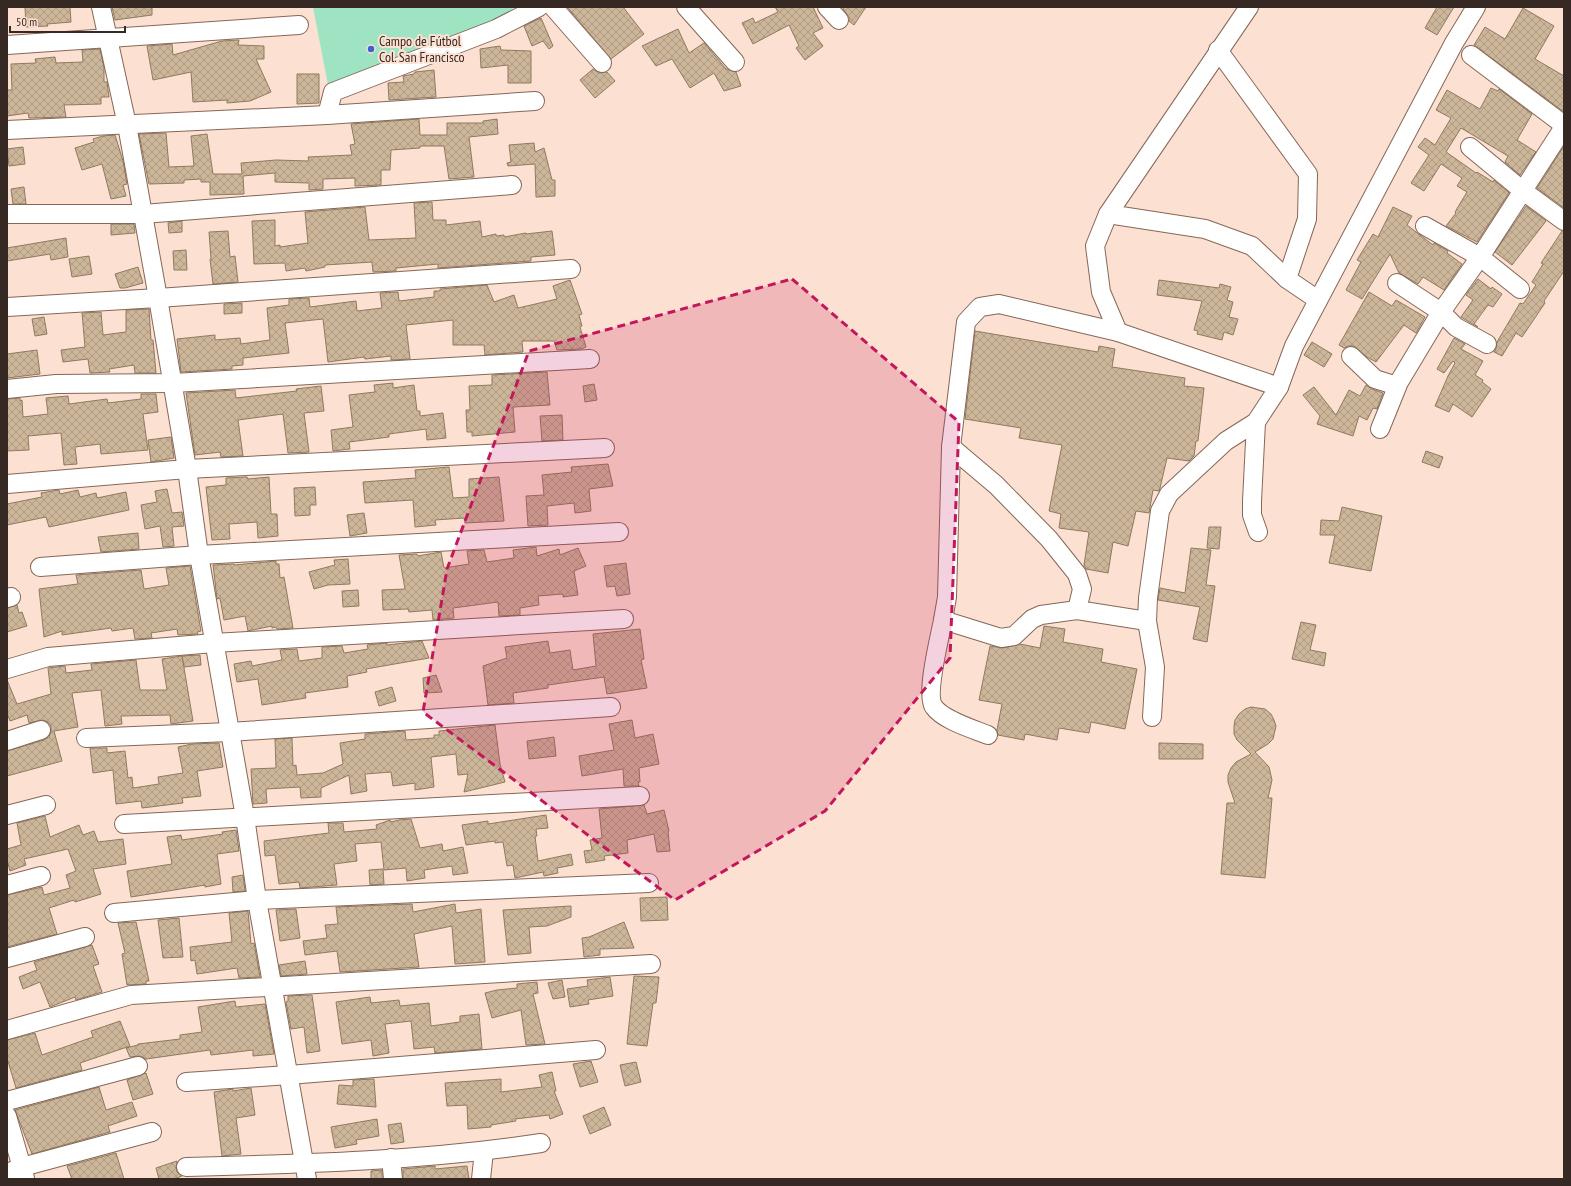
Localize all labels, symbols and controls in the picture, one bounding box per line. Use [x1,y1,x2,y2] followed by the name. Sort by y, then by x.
[10,8,125,34] scale bar
[16,14,37,29] text: 50 m
[379,32,464,66] place label: Campo de Fútbol Col. San Francisco
[366,44,376,54] marker: Campo de Fútbol Col. San Francisco

